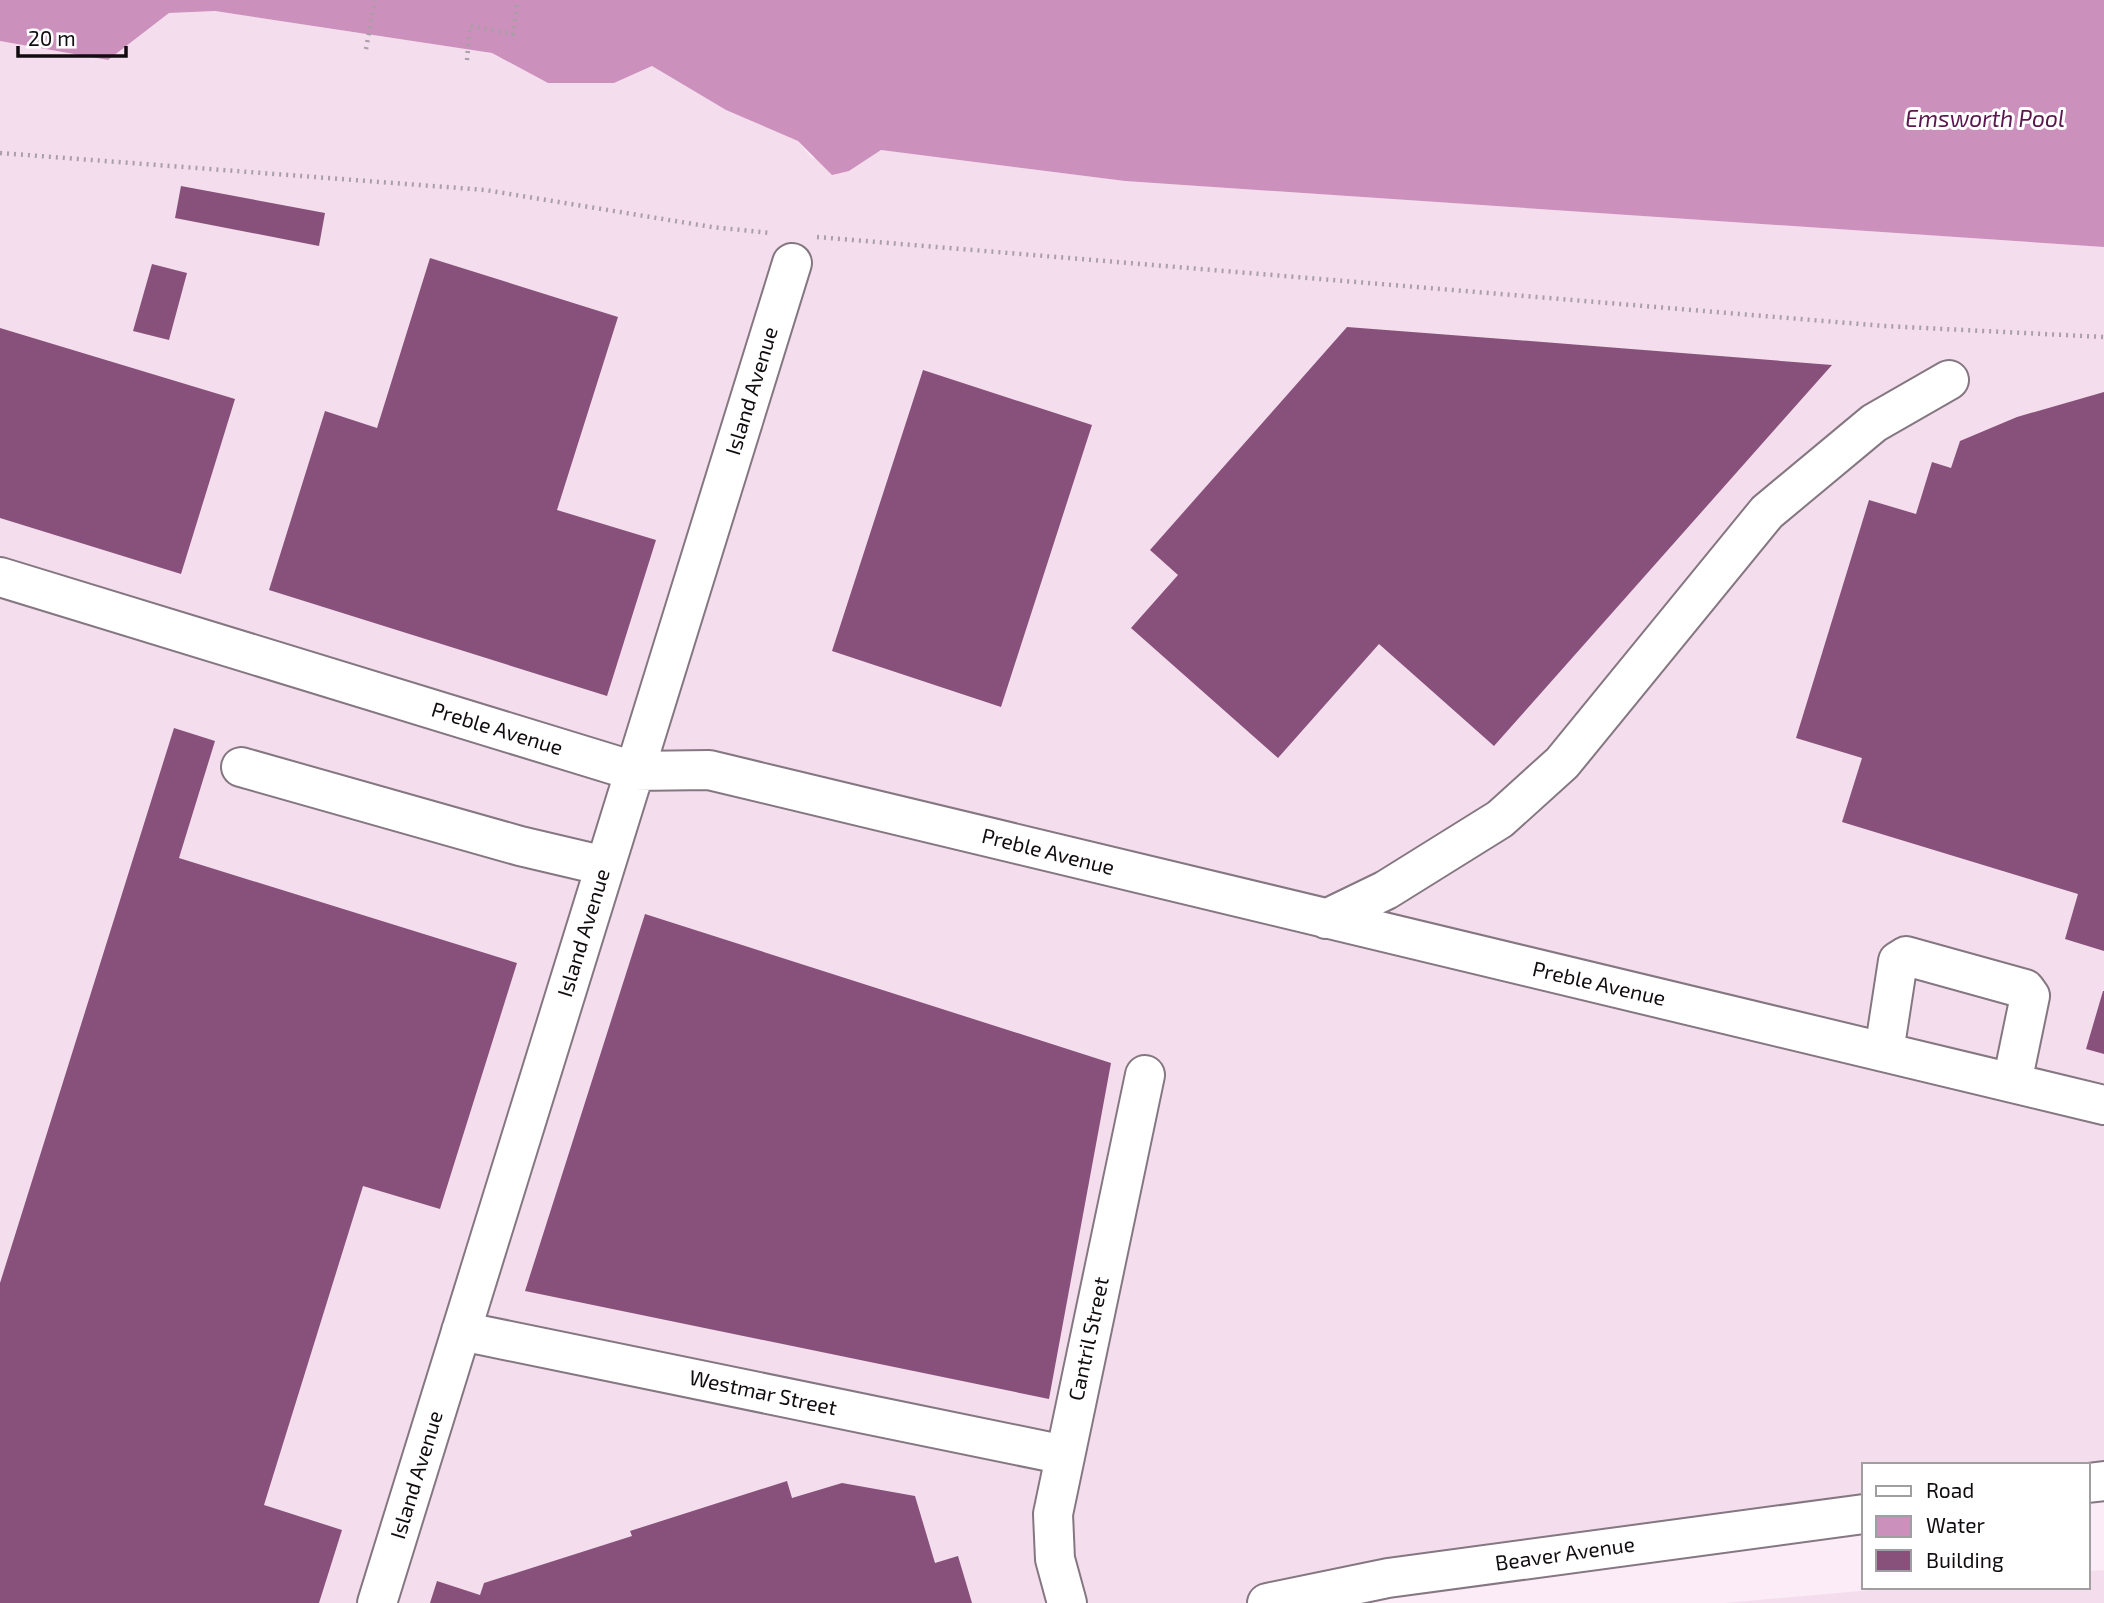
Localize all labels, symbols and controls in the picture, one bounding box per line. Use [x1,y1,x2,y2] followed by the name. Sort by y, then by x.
[18,14,126,58] scale bar
[28,25,76,50] text: 20 m
[1905,104,2065,132] water label: Emsworth Pool
[719,323,782,458] street label: Island Avenue
[429,696,566,759] street label: Preble Avenue
[979,822,1117,879] street label: Preble Avenue
[551,865,614,1000] street label: Island Avenue
[1530,955,1668,1010] street label: Preble Avenue
[1062,1274,1113,1403] street label: Cantril Street
[687,1364,839,1419] street label: Westmar Street
[384,1407,447,1542] street label: Island Avenue
[1862,1463,2090,1589] legend
[1926,1477,1974,1502] text: Road
[1926,1512,1985,1537] text: Water
[1493,1530,1636,1575] street label: Beaver Avenue
[1926,1547,2004,1572] text: Building

